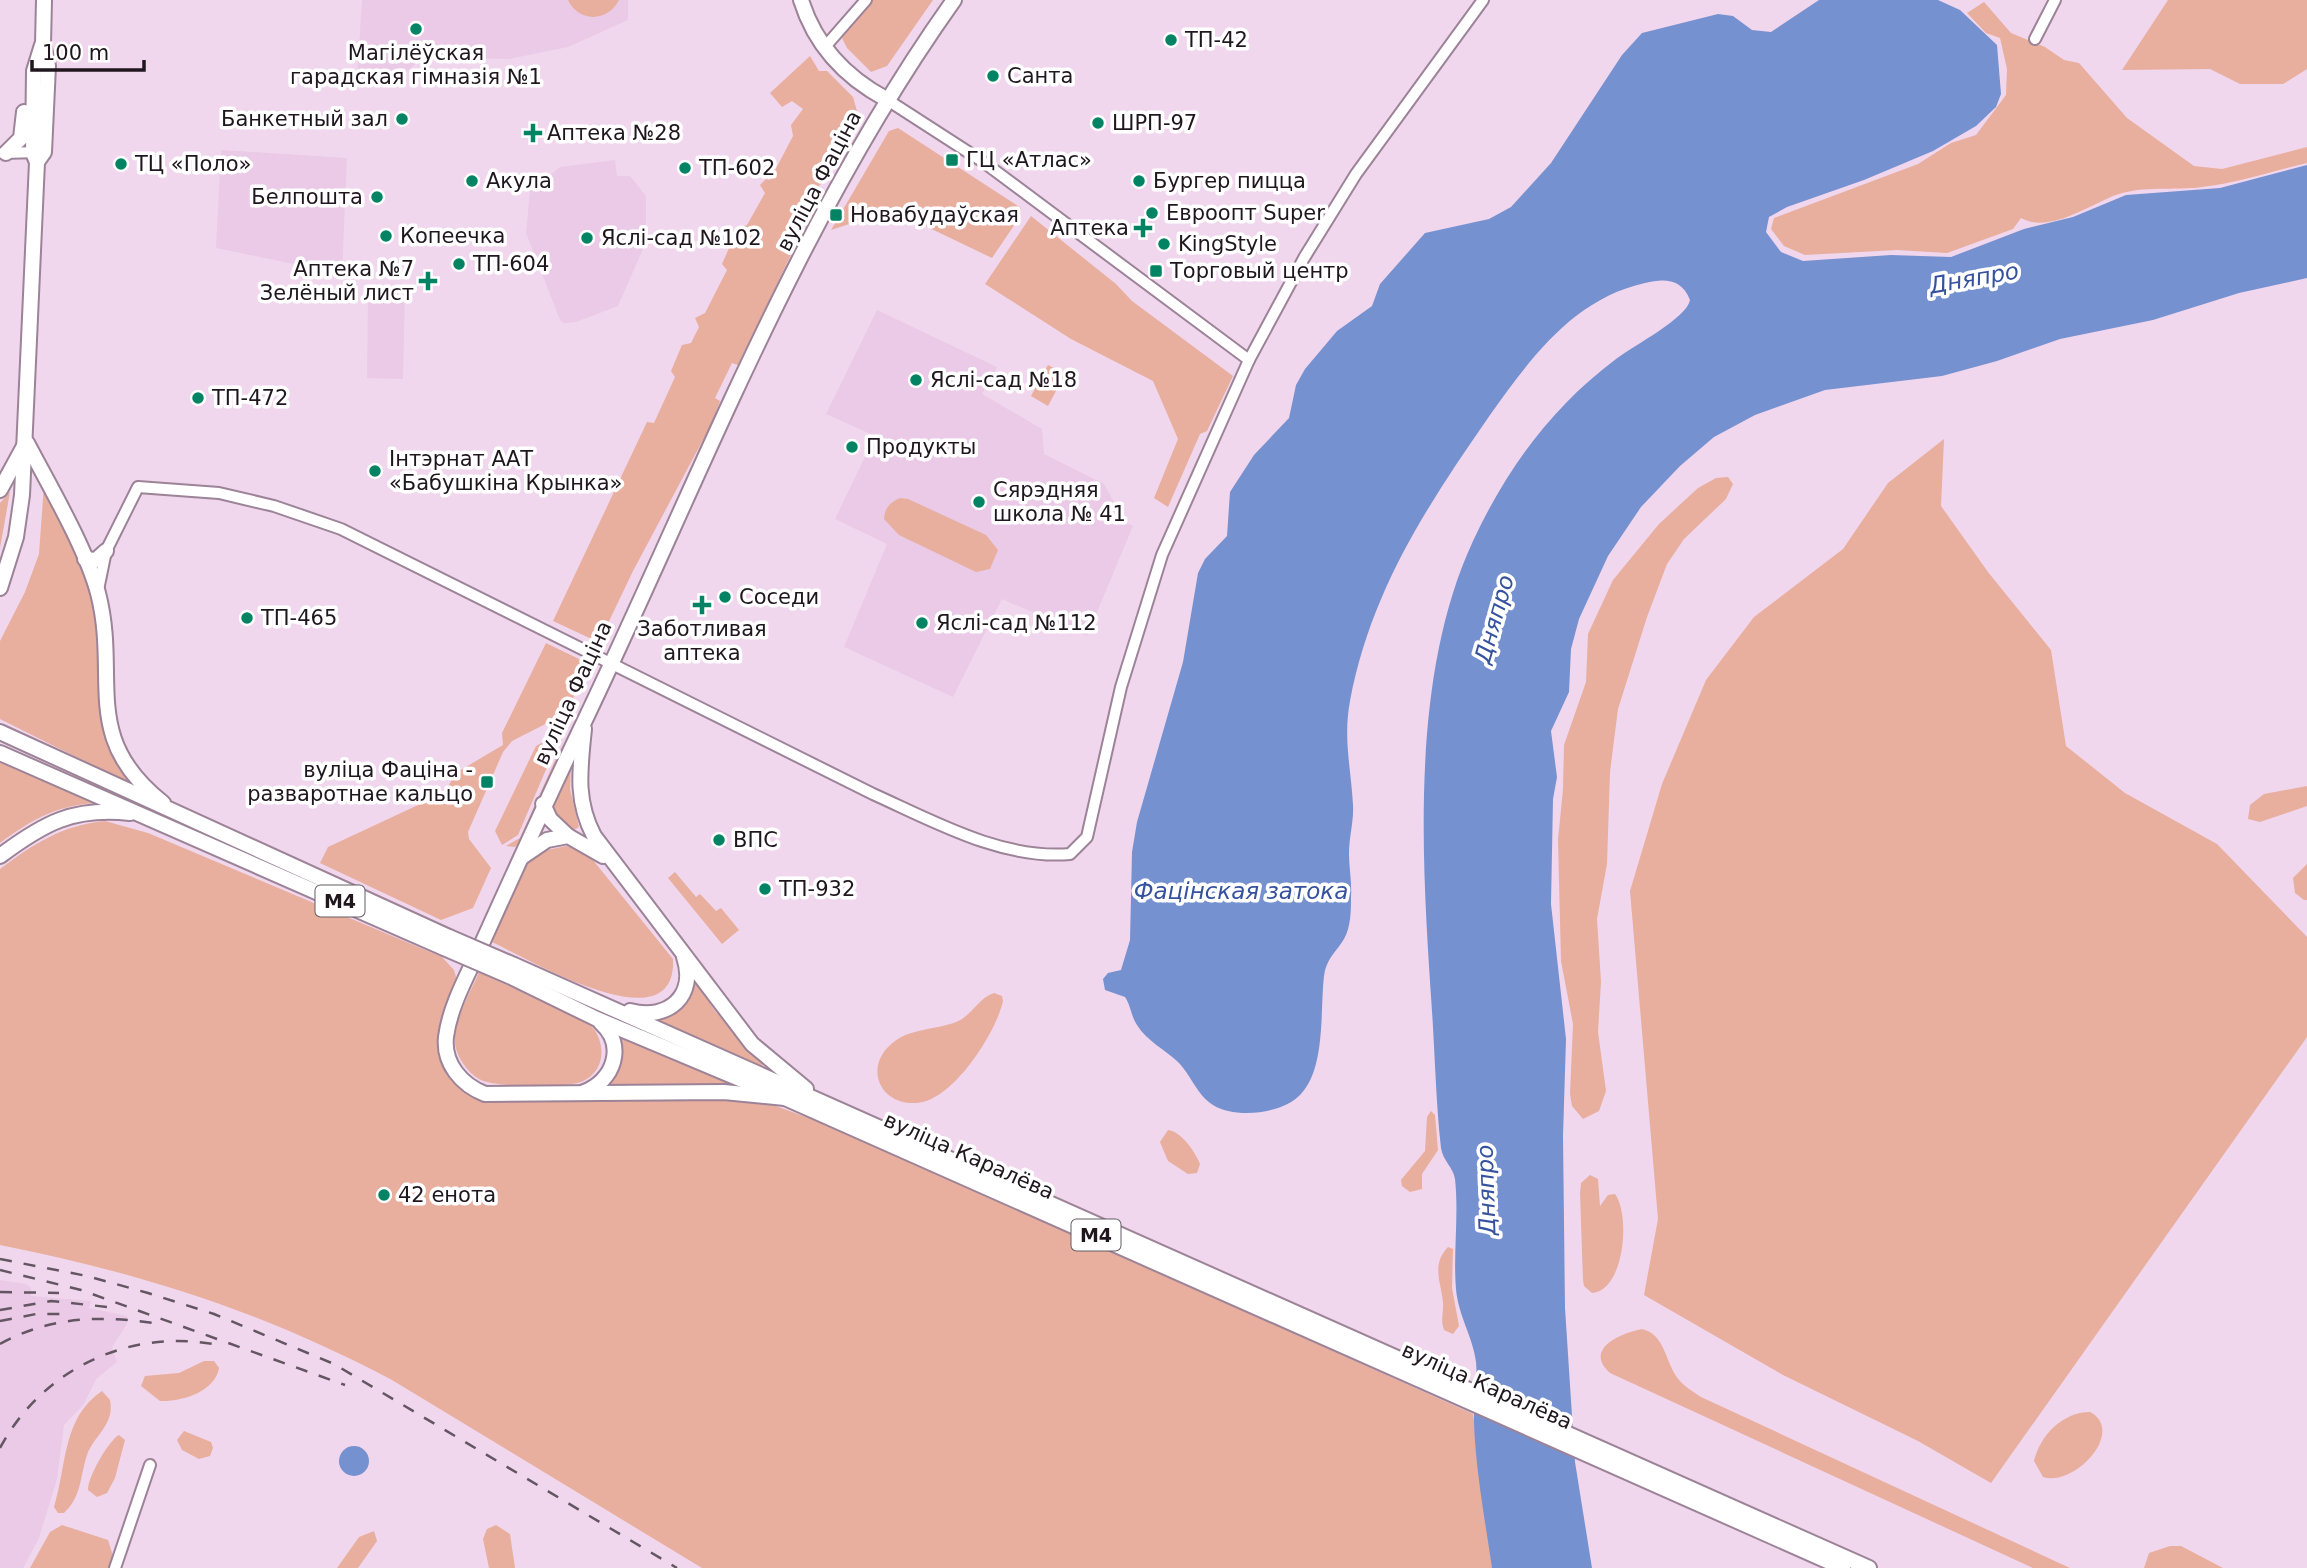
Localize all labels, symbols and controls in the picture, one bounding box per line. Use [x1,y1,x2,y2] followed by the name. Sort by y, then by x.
[408,21,424,37] marker: Магілёўская гарадская гімназія №1
[32,28,144,72] scale bar
[1184,28,1248,52] place label: ТП-42
[1163,32,1179,48] marker: ТП-42
[42,41,109,65] text: 100 m
[290,41,542,89] place label: Магілёўская гарадская гімназія №1
[1007,64,1073,88] place label: Санта
[985,68,1001,84] marker: Санта
[221,107,388,131] place label: Банкетный зал
[772,107,866,255] street label: вуліца Фаціна
[394,111,410,127] marker: Банкетный зал
[1112,111,1197,135] place label: ШРП-97
[1090,115,1106,131] marker: ШРП-97
[547,121,681,145] place label: Аптека №28
[525,125,541,141] marker: Аптека №28
[966,148,1092,172] place label: ГЦ «Атлас»
[134,152,251,176] place label: ТЦ «Поло»
[944,152,960,168] marker: ГЦ «Атлас»
[113,156,129,172] marker: ТЦ «Поло»
[698,156,775,180] place label: ТП-602
[677,160,693,176] marker: ТП-602
[486,169,552,193] place label: Акула
[1153,169,1306,193] place label: Бургер пицца
[464,173,480,189] marker: Акула
[1131,173,1147,189] marker: Бургер пицца
[251,185,363,209] place label: Белпошта
[369,189,385,205] marker: Белпошта
[1166,201,1325,225] place label: Евроопт Super
[850,203,1019,227] place label: Новабудаўская
[1144,205,1160,221] marker: Евроопт Super
[828,207,844,223] marker: Новабудаўская
[1050,216,1129,240] place label: Аптека
[1135,220,1151,236] marker: Аптека
[400,224,505,248] place label: Копеечка
[601,226,762,250] place label: Яслі-сад №102
[378,228,394,244] marker: Копеечка
[579,230,595,246] marker: Яслі-сад №102
[1178,232,1277,256] place label: KingStyle
[1156,236,1172,252] marker: KingStyle
[472,252,549,276] place label: ТП-604
[451,256,467,272] marker: ТП-604
[260,257,414,305] place label: Аптека №7 Зелёный лист
[1926,257,2021,299] water label: Дняпро
[1169,259,1349,283] place label: Торговый центр
[1148,263,1164,279] marker: Торговый центр
[420,273,436,289] marker: Аптека №7 Зелёный лист
[930,368,1077,392] place label: Яслі-сад №18
[908,372,924,388] marker: Яслі-сад №18
[211,386,288,410] place label: ТП-472
[190,390,206,406] marker: ТП-472
[866,435,976,459] place label: Продукты
[844,439,860,455] marker: Продукты
[389,447,622,495] place label: Інтэрнат ААТ «Бабушкіна Крынка»
[367,463,383,479] marker: Інтэрнат ААТ «Бабушкіна Крынка»
[993,478,1126,526] place label: Сярэдняя школа № 41
[971,494,987,510] marker: Сярэдняя школа № 41
[1469,572,1519,667] water label: Дняпро
[739,585,819,609] place label: Соседи
[717,589,733,605] marker: Соседи
[694,597,710,613] marker: Заботливая аптека
[260,606,337,630] place label: ТП-465
[239,610,255,626] marker: ТП-465
[936,611,1097,635] place label: Яслі-сад №112
[914,615,930,631] marker: Яслі-сад №112
[529,617,617,769] street label: вуліца Фаціна
[637,617,767,665] place label: Заботливая аптека
[247,758,473,806] place label: вуліца Фаціна - разваротнае кальцо
[479,774,495,790] marker: вуліца Фаціна - разваротнае кальцо
[733,828,778,852] place label: ВПС
[711,832,727,848] marker: ВПС
[778,877,855,901] place label: ТП-932
[1134,878,1348,904] water label: Фацінская затока
[757,881,773,897] marker: ТП-932
[316,886,364,917] road number: М4
[880,1108,1058,1204] street label: вуліца Каралёва
[1471,1144,1501,1237] water label: Дняпро
[398,1183,496,1207] place label: 42 енота
[376,1187,392,1203] marker: 42 енота
[1072,1219,1120,1250] road number: М4
[1398,1338,1576,1434] street label: вуліца Каралёва

